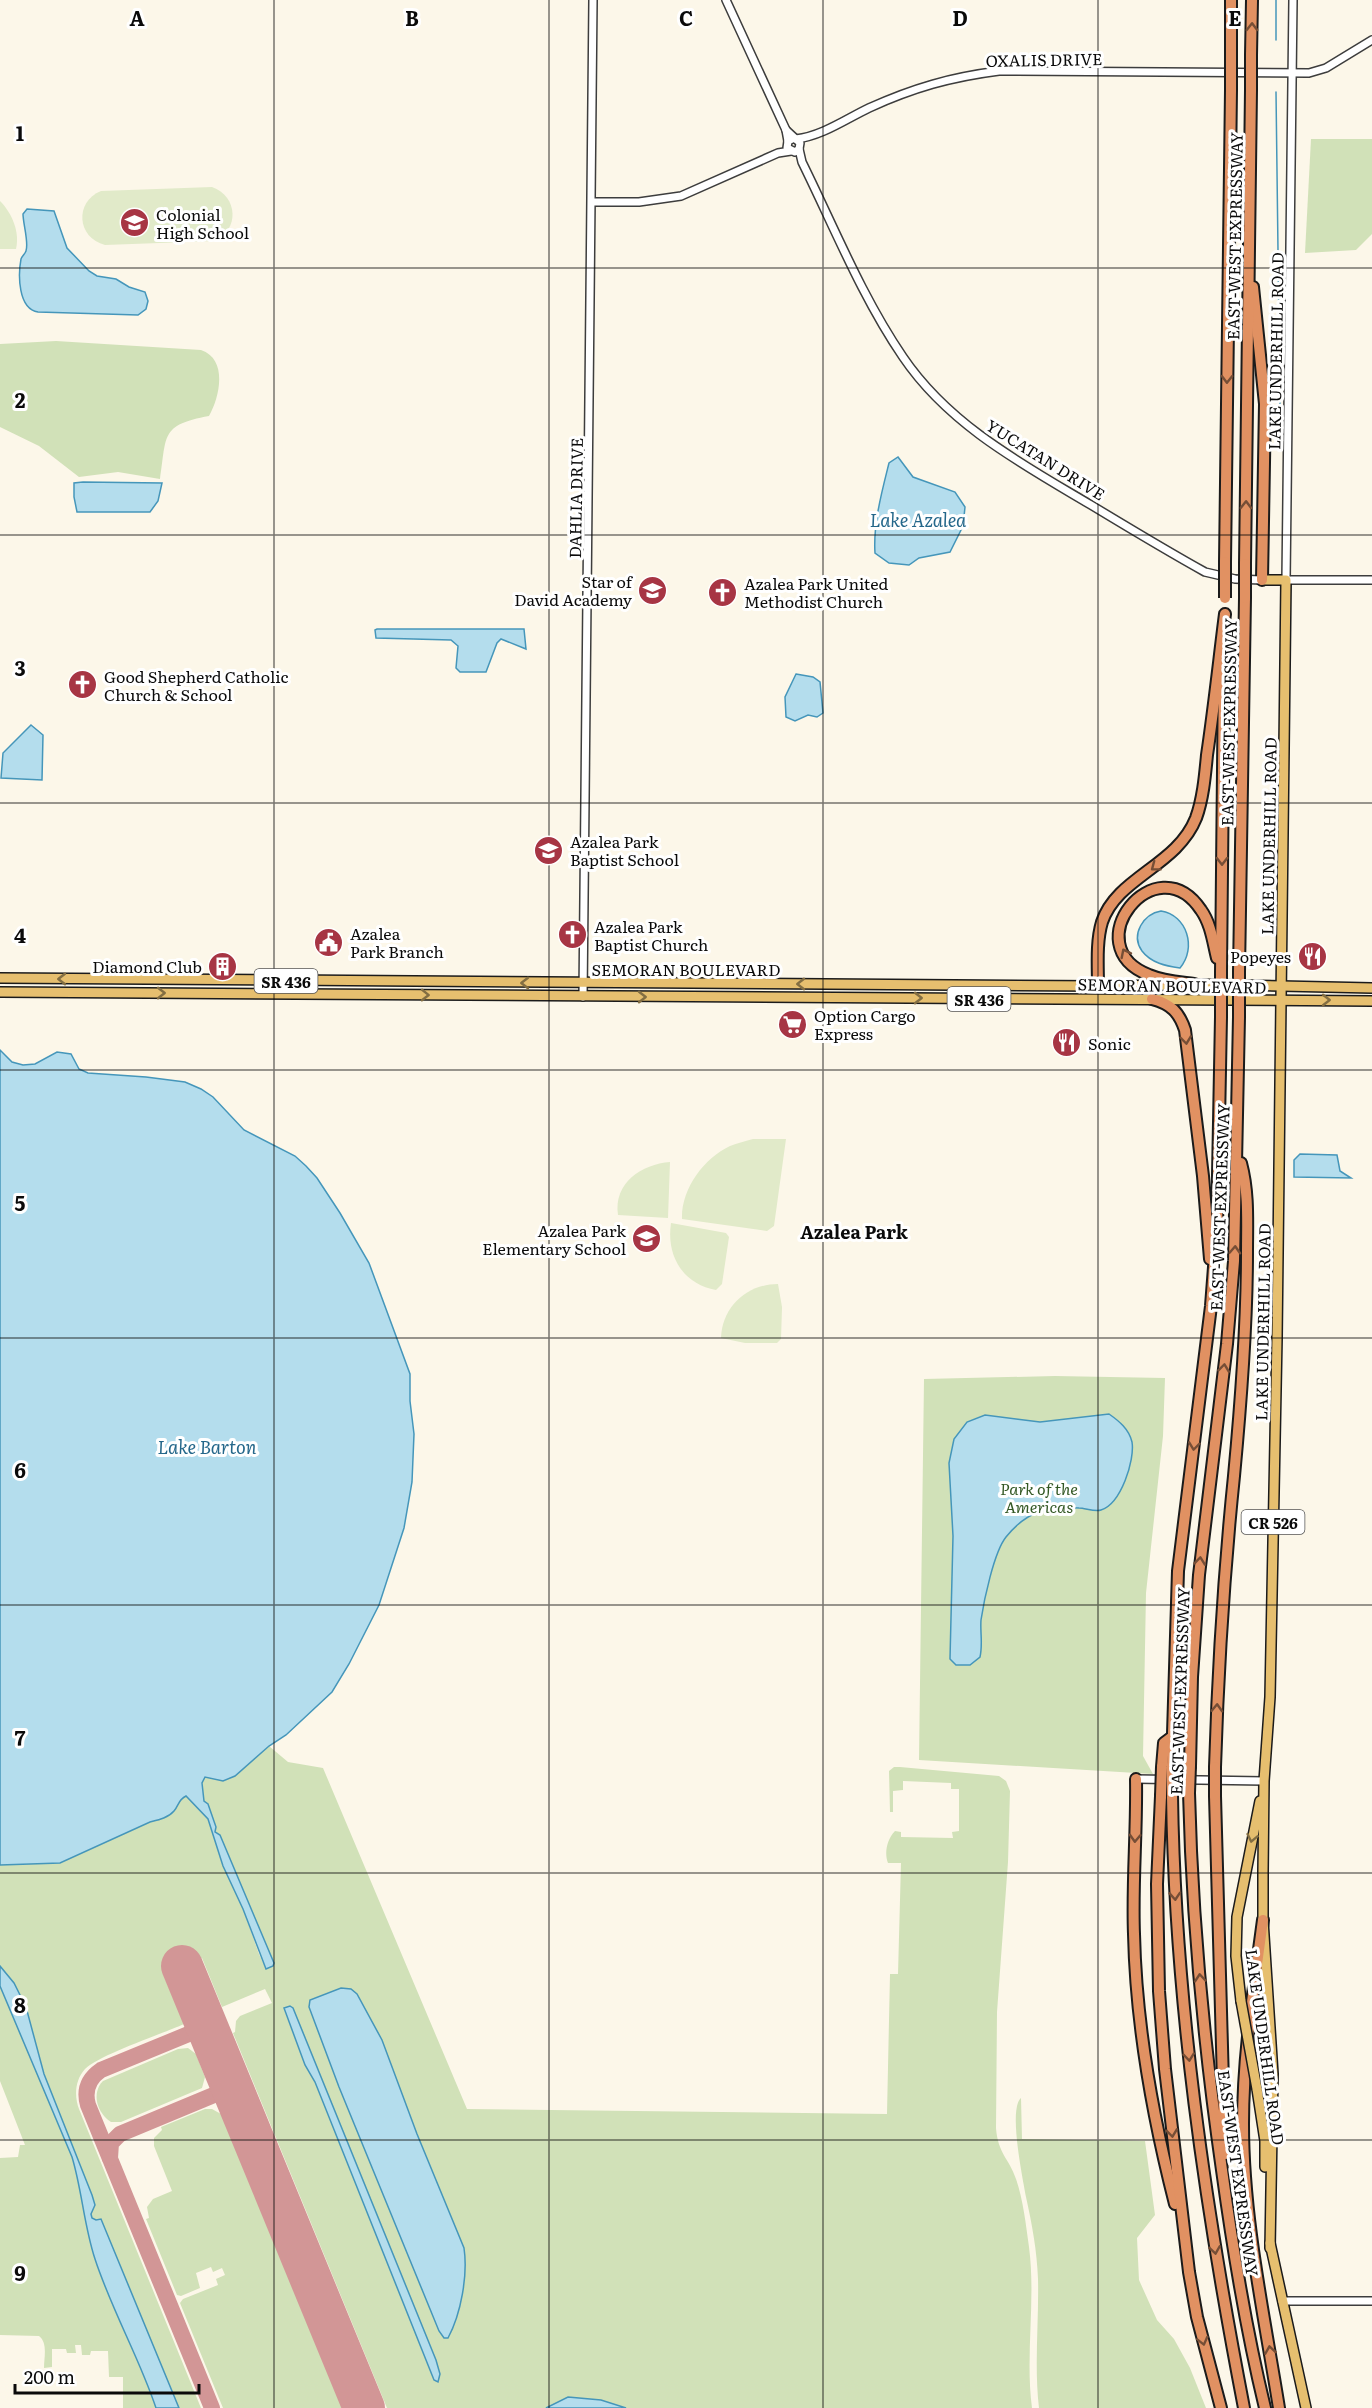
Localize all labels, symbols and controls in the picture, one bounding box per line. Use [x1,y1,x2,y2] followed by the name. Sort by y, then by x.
[129,2,145,32] text: A
[405,2,419,32] text: B
[679,2,693,32] text: C
[952,2,968,32] text: D
[1228,2,1242,32] text: E
[1245,23,1258,32] one-way arrow
[985,46,1103,72] street label: OXALIS DRIVE
[16,117,24,147] text: 1
[1220,131,1248,340] street label: EAST-WEST EXPRESSWAY
[156,202,249,244] place label: Colonial High School
[119,207,151,239] school or university icon: Colonial High School
[1261,252,1289,450] street label: LAKE UNDERHILL ROAD
[1221,375,1233,384] one-way arrow
[15,384,26,414] text: 2
[982,413,1110,505] street label: YUCATAN DRIVE
[562,437,588,559] street label: DAHLIA DRIVE
[1240,501,1252,510] one-way arrow
[870,506,967,533] water label: Lake Azalea
[514,569,634,611] place label: Star of David Academy
[744,571,889,613] place label: Azalea Park United Methodist Church
[637,574,669,606] school or university icon: Star of David Academy
[707,576,739,608] church icon: Azalea Park United Methodist Church
[1214,617,1242,826] street label: EAST-WEST EXPRESSWAY
[14,652,26,682] text: 3
[104,664,289,706] place label: Good Shepherd Catholic Church & School
[67,669,99,701] church icon: Good Shepherd Catholic Church & School
[1254,737,1282,935] street label: LAKE UNDERHILL ROAD
[570,829,679,871] place label: Azalea Park Baptist School
[533,834,565,866] school or university icon: Azalea Park Baptist School
[1216,857,1228,866] one-way arrow
[1150,860,1161,871] one-way arrow
[594,914,709,956] place label: Azalea Park Baptist Church
[14,919,26,949] text: 4
[557,919,589,951] church icon: Azalea Park Baptist Church
[350,921,444,963] place label: Azalea Park Branch
[313,926,345,958] public building icon: Azalea Park Branch
[1296,940,1328,972] restaurant icon: Popeyes
[1230,944,1291,968] place label: Popeyes
[1121,949,1132,960] one-way arrow
[207,950,239,982] building icon: Diamond Club
[92,954,202,978] place label: Diamond Club
[592,957,780,981] street label: SEMORAN BOULEVARD
[254,969,318,993] road number: SR 436
[1077,971,1267,999] street label: SEMORAN BOULEVARD
[58,973,67,985] one-way arrow
[520,977,529,989] one-way arrow
[796,978,805,991] one-way arrow
[156,987,165,999] one-way arrow
[948,987,1010,1011] road number: SR 436
[421,989,430,1002] one-way arrow
[637,991,646,1003] one-way arrow
[913,992,922,1004] one-way arrow
[1322,994,1331,1006] one-way arrow
[814,1003,916,1045] place label: Option Cargo Express
[777,1008,809,1040] supermarket icon: Option Cargo Express
[1051,1027,1083,1059] restaurant icon: Sonic
[1088,1031,1131,1055] place label: Sonic
[1179,1036,1192,1045] one-way arrow
[1203,1102,1235,1311] street label: EAST-WEST EXPRESSWAY
[15,1187,26,1217] text: 5
[482,1218,626,1260] place label: Azalea Park Elementary School
[800,1218,909,1245] district label: Azalea Park
[631,1223,663,1255] school or university icon: Azalea Park Elementary School
[1248,1223,1276,1421] street label: LAKE UNDERHILL ROAD
[1228,1246,1241,1255] one-way arrow
[1217,1363,1230,1372] one-way arrow
[158,1433,257,1460] water label: Lake Barton
[1188,1441,1200,1450] one-way arrow
[14,1454,26,1484] text: 6
[1000,1476,1078,1518] park label: Park of the Americas
[1242,1510,1304,1534] road number: CR 526
[1194,1557,1206,1566] one-way arrow
[1163,1586,1195,1795] street label: EAST-WEST EXPRESSWAY
[1211,1704,1223,1713] one-way arrow
[15,1722,26,1752] text: 7
[1129,1833,1141,1842] one-way arrow
[1246,1833,1259,1843] one-way arrow
[1168,1891,1181,1900] one-way arrow
[1240,1947,1292,2147] street label: LAKE UNDERHILL ROAD
[1194,1973,1207,1982] one-way arrow
[14,1989,26,2019] text: 8
[1182,2052,1195,2061] one-way arrow
[1213,2068,1265,2278] street label: EAST-WEST EXPRESSWAY
[1165,2128,1178,2137] one-way arrow
[1208,2245,1221,2255] one-way arrow
[14,2257,26,2287] text: 9
[1195,2336,1208,2346] one-way arrow
[1264,2346,1276,2355] one-way arrow
[15,2357,200,2395] scale bar
[24,2363,75,2390] text: 200 m

